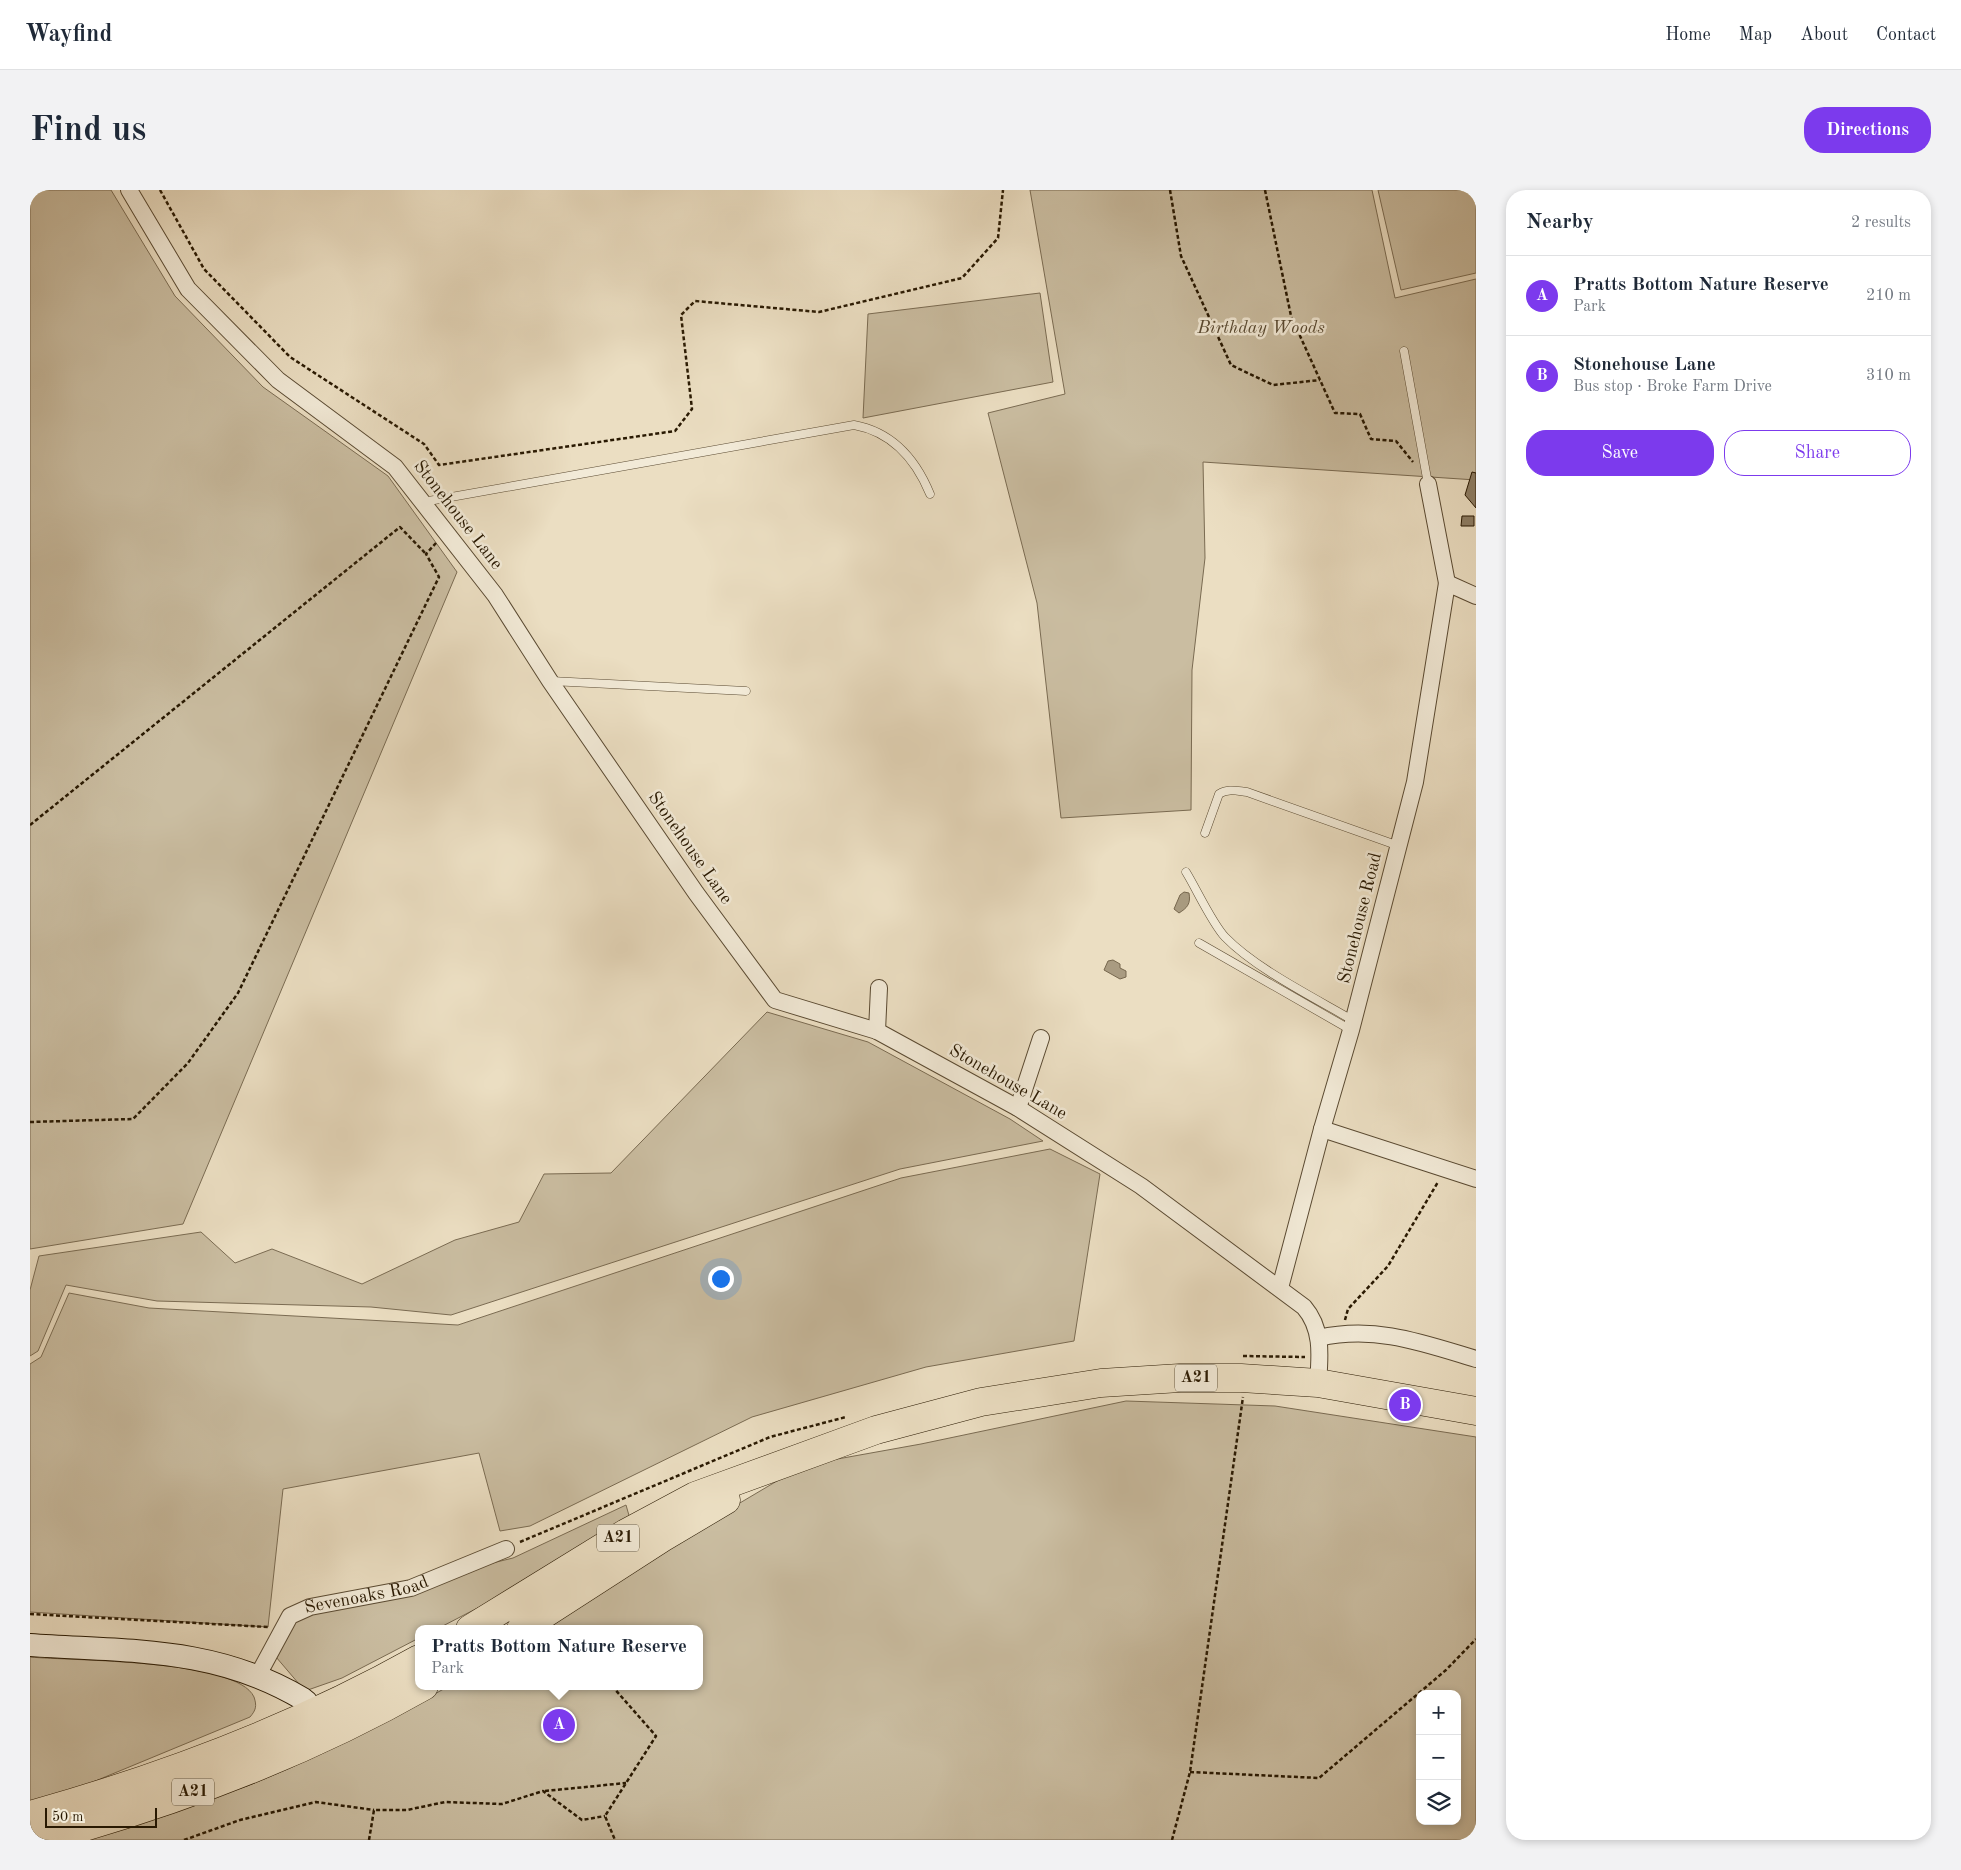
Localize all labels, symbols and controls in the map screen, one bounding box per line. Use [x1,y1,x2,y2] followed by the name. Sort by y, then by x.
[25,23,112,47] text: Wayfind
[1665,26,1711,44] text: Home
[1739,26,1772,44] text: Map
[1800,26,1848,44] text: About
[1876,26,1936,44] text: Contact
[1804,107,1931,153] button: Directions
[30,113,146,148] text: Find us
[1526,212,1594,233] text: Nearby
[1851,215,1911,231] text: 2 results
[1573,276,1829,295] text: Pratts Bottom Nature Reserve
[1536,288,1548,304] text: A
[1866,288,1911,304] text: 210 m
[1573,299,1606,315] text: Park
[1196,319,1325,337] park label: Birthday Woods
[1573,356,1716,375] text: Stonehouse Lane
[1536,368,1548,384] text: B
[1866,368,1911,384] text: 310 m
[1573,379,1772,395] text: Bus stop · Broke Farm Drive
[1526,430,1714,476] button: Save
[1724,430,1911,476] button: Share
[410,457,506,573] street label: Stonehouse Lane
[645,788,735,908] street label: Stonehouse Lane
[1335,851,1385,985] street label: Stonehouse Road
[946,1041,1070,1123] street label: Stonehouse Lane
[708,1266,734,1292] your location
[1175,1364,1217,1392] road number: A21
[1389,1386,1421,1424] pin: B
[597,1525,639,1552] road number: A21
[303,1573,431,1617] street label: Sevenoaks Road
[415,1625,703,1690] popup
[431,1638,687,1657] text: Pratts Bottom Nature Reserve
[431,1661,464,1677] text: Park
[1416,1690,1461,1825] map controls
[1416,1690,1461,1735] button: +
[543,1706,575,1744] pin: A
[1416,1735,1461,1780] button: −
[172,1778,214,1805] road number: A21
[1416,1780,1461,1825] button: layers
[45,1805,158,1828] scale bar
[52,1810,83,1824] text: 50 m

